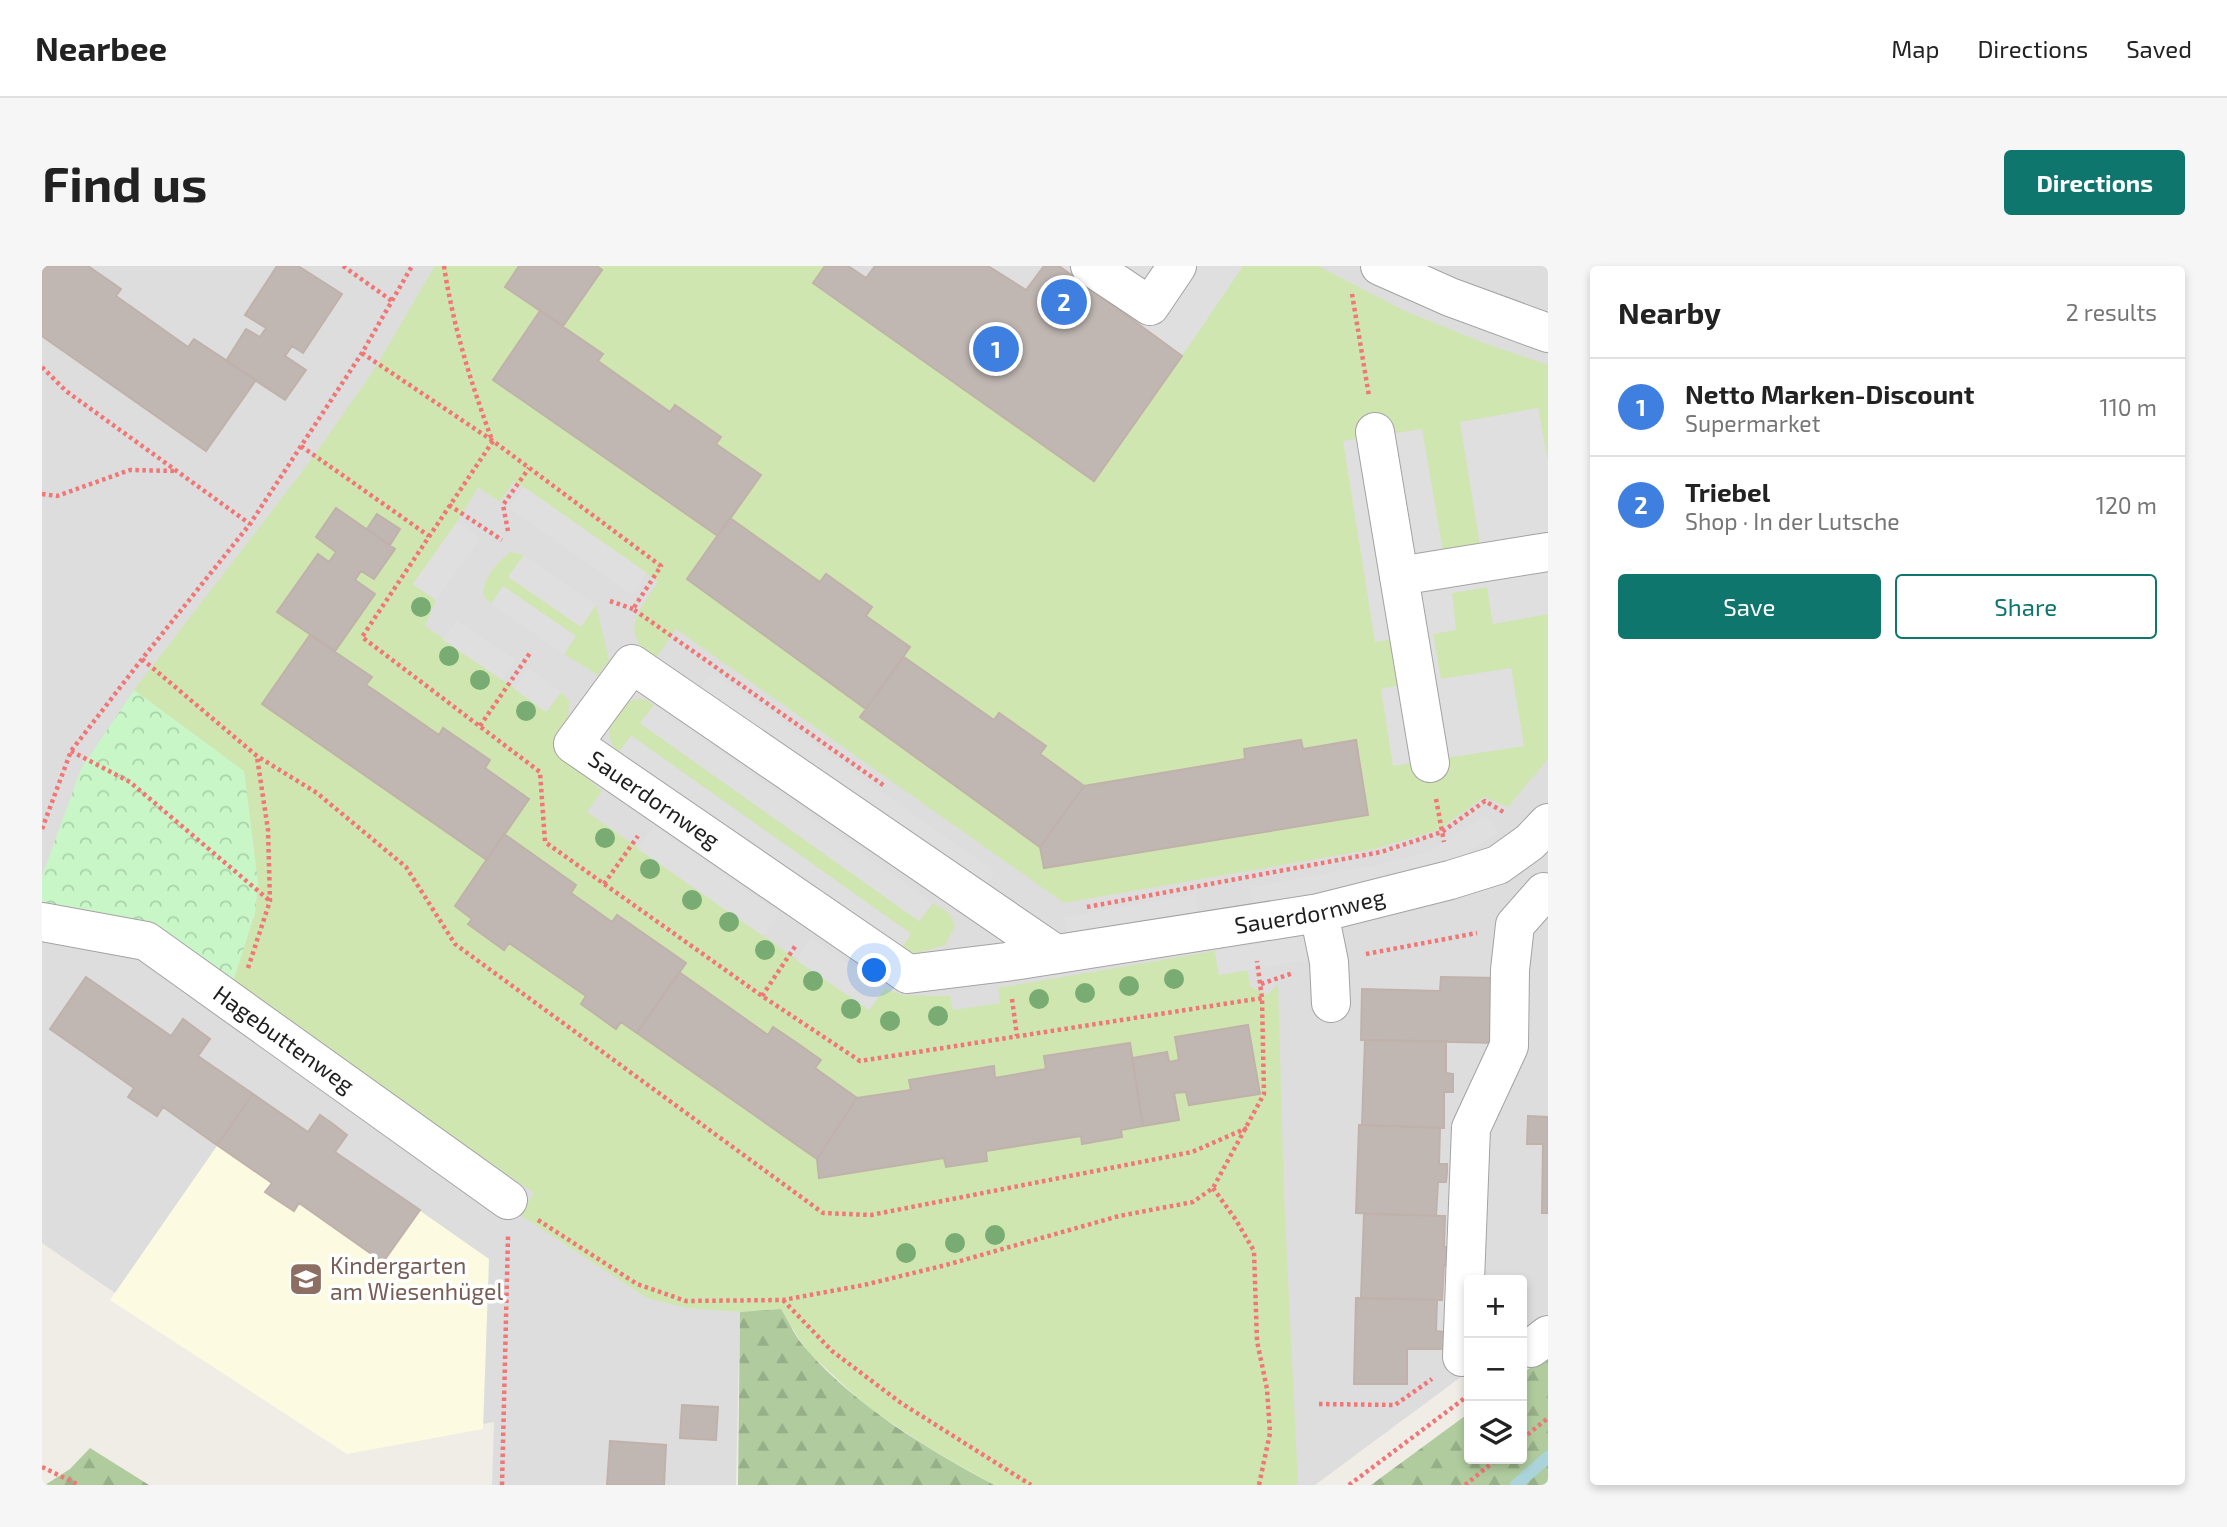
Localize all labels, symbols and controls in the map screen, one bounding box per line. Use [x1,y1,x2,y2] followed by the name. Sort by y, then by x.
[35,28,167,68] text: Nearbee
[1891,34,1939,63] text: Map
[1977,34,2088,63] text: Directions
[2126,34,2192,63] text: Saved
[2004,150,2185,215] button: Directions
[42,153,207,212] text: Find us
[1041,276,1087,328] pin: 2
[1618,294,1721,330] text: Nearby
[2066,298,2157,326] text: 2 results
[973,323,1019,375] pin: 1
[1685,378,1974,409] text: Netto Marken-Discount
[1636,393,1646,421] text: 1
[2100,393,2157,421] text: 110 m
[1685,409,1820,437] text: Supermarket
[1685,476,1770,507] text: Triebel
[1634,491,1648,519] text: 2
[2096,491,2157,519] text: 120 m
[1685,507,1900,535] text: Shop · In der Lutsche
[1618,574,1881,639] button: Save
[1895,574,2157,639] button: Share
[583,744,726,854] street label: Sauerdornweg
[1232,882,1388,939] street label: Sauerdornweg
[857,953,891,987] your location
[208,979,360,1099] street label: Hagebuttenweg
[330,1251,503,1305] place label: Kindergarten am Wiesenhügel
[287,1260,325,1298] school or university icon: Kindergarten am Wiesenhügel
[1464,1275,1527,1464] map controls
[1464,1275,1527,1338] button: +
[1464,1338,1527,1401] button: −
[1464,1401,1527,1464] button: layers

